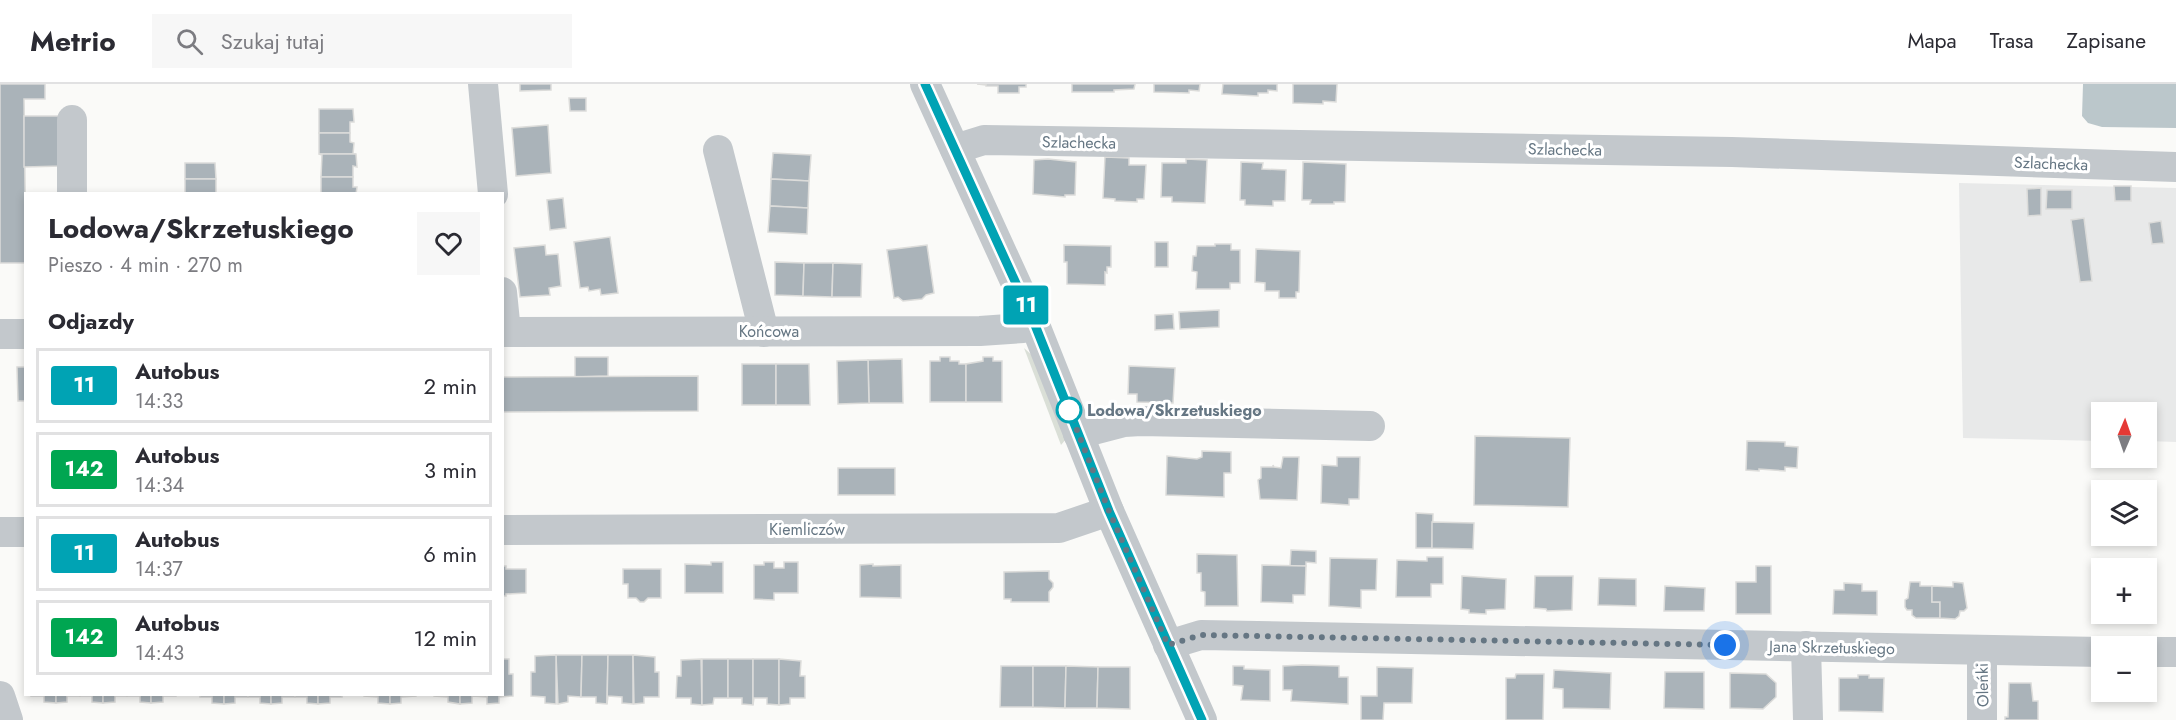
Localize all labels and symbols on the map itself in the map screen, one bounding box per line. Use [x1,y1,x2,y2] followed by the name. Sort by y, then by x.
[1042,130,1116,155] street label: Szlachecka
[1528,137,1602,162] street label: Szlachecka
[2014,151,2088,176] street label: Szlachecka
[999,286,1053,324] line badge: 11
[739,320,799,343] street label: Końcowa
[1056,397,1082,423] marker: Lodowa/Skrzetuskiego
[1087,399,1262,422] place label: Lodowa/Skrzetuskiego
[2091,402,2157,468] north arrow
[769,518,845,541] street label: Kiemliczów
[1710,630,1740,660] your location
[1767,635,1895,660] street label: Jana Skrzetuskiego
[1971,663,1994,707] street label: Oleńki

